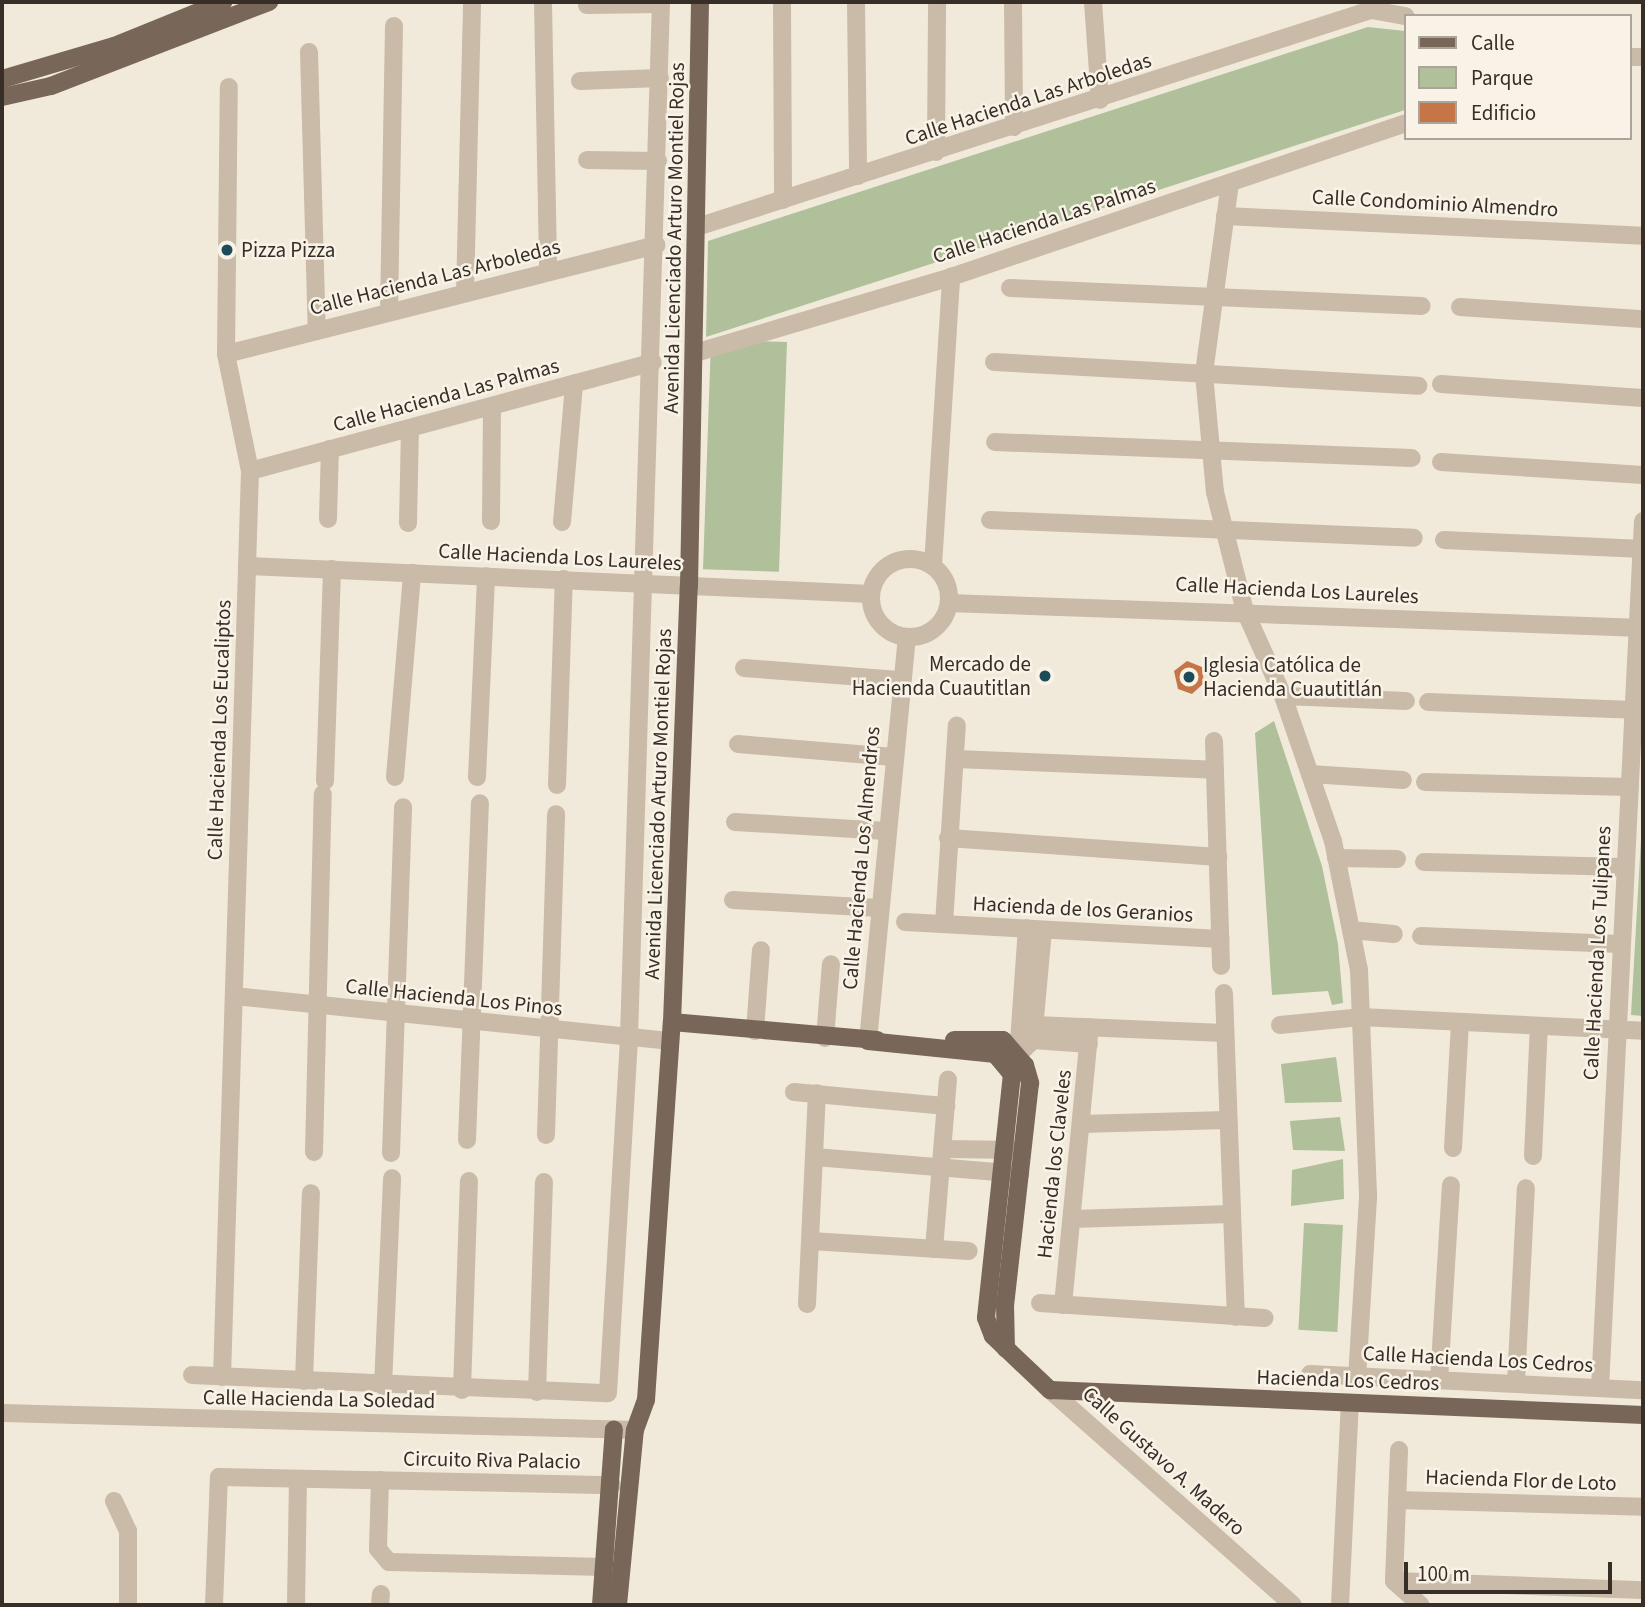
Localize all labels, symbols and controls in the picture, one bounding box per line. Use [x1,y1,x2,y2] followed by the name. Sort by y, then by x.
[1404,14,1631,140] legend
[1471,28,1515,58] text: Calle
[902,47,1154,151] street label: Calle Hacienda Las Arboledas
[658,62,690,414] street label: Avenida Licenciado Arturo Montiel Rojas
[1471,63,1533,93] text: Parque
[1471,98,1536,128] text: Edificio
[929,173,1159,269] street label: Calle Hacienda Las Palmas
[1311,184,1559,222] street label: Calle Condominio Almendro
[307,234,563,320] street label: Calle Hacienda Las Arboledas
[241,237,335,263] place label: Pizza Pizza
[219,242,235,258] marker: Pizza Pizza
[330,353,562,437] street label: Calle Hacienda Las Palmas
[438,538,682,576] street label: Calle Hacienda Los Laureles
[1175,571,1419,609] street label: Calle Hacienda Los Laureles
[202,599,236,861] street label: Calle Hacienda Los Eucaliptos
[639,628,677,980] street label: Avenida Licenciado Arturo Montiel Rojas
[852,651,1031,701] place label: Mercado de Hacienda Cuautitlan
[1203,652,1382,702] place label: Iglesia Católica de Hacienda Cuautitlán
[1037,668,1053,684] marker: Mercado de Hacienda Cuautitlan
[1181,669,1197,685] marker: Iglesia Católica de Hacienda Cuautitlán
[837,725,885,991] street label: Calle Hacienda Los Almendros
[1578,825,1616,1081] street label: Calle Hacienda Los Tulipanes
[972,891,1194,927] street label: Hacienda de los Geranios
[344,973,564,1021] street label: Calle Hacienda Los Pinos
[1032,1068,1076,1260] street label: Hacienda los Claveles
[1362,1340,1594,1378] street label: Calle Hacienda Los Cedros
[1256,1364,1440,1396] street label: Hacienda Los Cedros
[1077,1381,1251,1541] street label: Calle Gustavo A. Madero
[203,1384,435,1414] street label: Calle Hacienda La Soledad
[403,1446,581,1474] street label: Circuito Riva Palacio
[1425,1464,1617,1496] street label: Hacienda Flor de Loto
[1407,1548,1615,1592] scale bar
[1417,1559,1470,1589] text: 100 m

